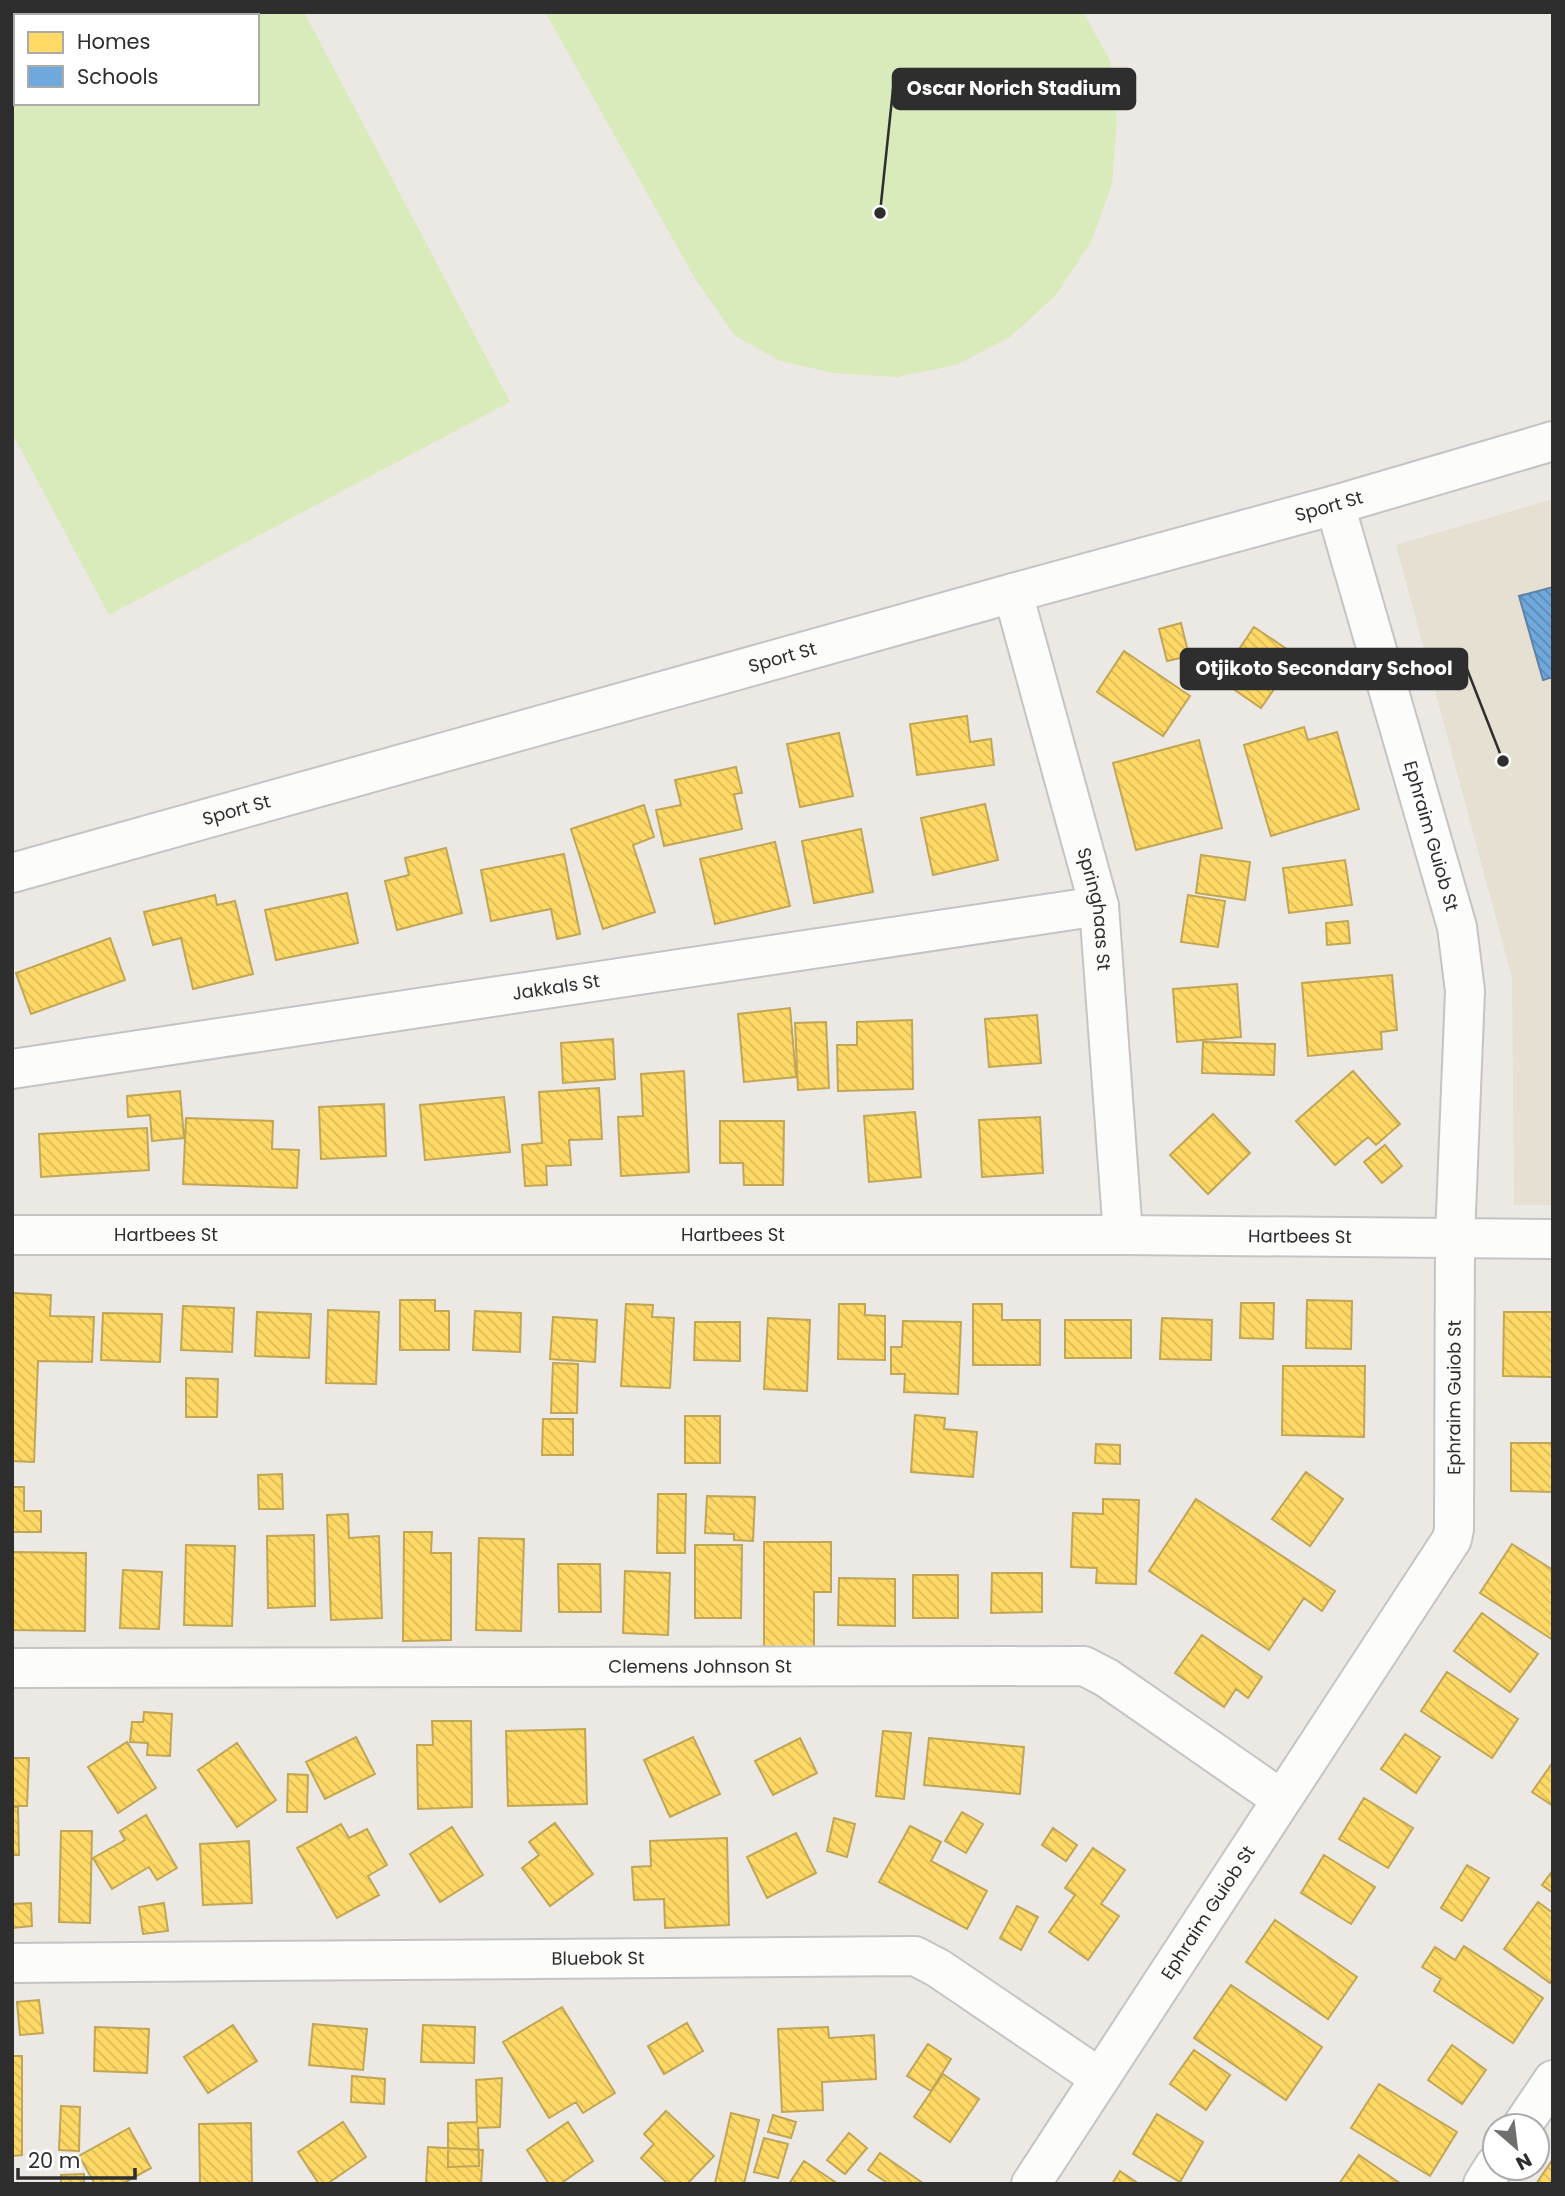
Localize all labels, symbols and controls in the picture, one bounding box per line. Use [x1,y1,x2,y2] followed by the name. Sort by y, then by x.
[14,14,259,105] legend
[77,27,151,56] text: Homes
[77,62,159,91] text: Schools
[893,69,1135,109] callout: Oscar Norich Stadium
[907,75,1121,102] text: Oscar Norich Stadium
[1292,484,1366,527] street label: Sport St
[745,636,819,678] street label: Sport St
[1181,649,1467,689] callout: Otjikoto Secondary School
[1195,655,1453,682] text: Otjikoto Secondary School
[1398,758,1465,914] street label: Ephraim Guiob St
[199,788,273,831] street label: Sport St
[1072,845,1117,972] street label: Springhaas St
[510,968,601,1006] street label: Jakkals St
[114,1222,218,1247] street label: Hartbees St
[681,1222,785,1247] street label: Hartbees St
[1248,1223,1352,1249] street label: Hartbees St
[1441,1320,1467,1475] street label: Ephraim Guiob St
[608,1654,792,1679] street label: Clemens Johnson St
[1155,1841,1261,1984] street label: Ephraim Guiob St
[551,1945,645,1971] street label: Bluebok St
[1481,2112,1551,2182] north arrow
[18,2136,135,2180] scale bar
[28,2146,81,2175] text: 20 m
[1511,2146,1536,2177] text: N

